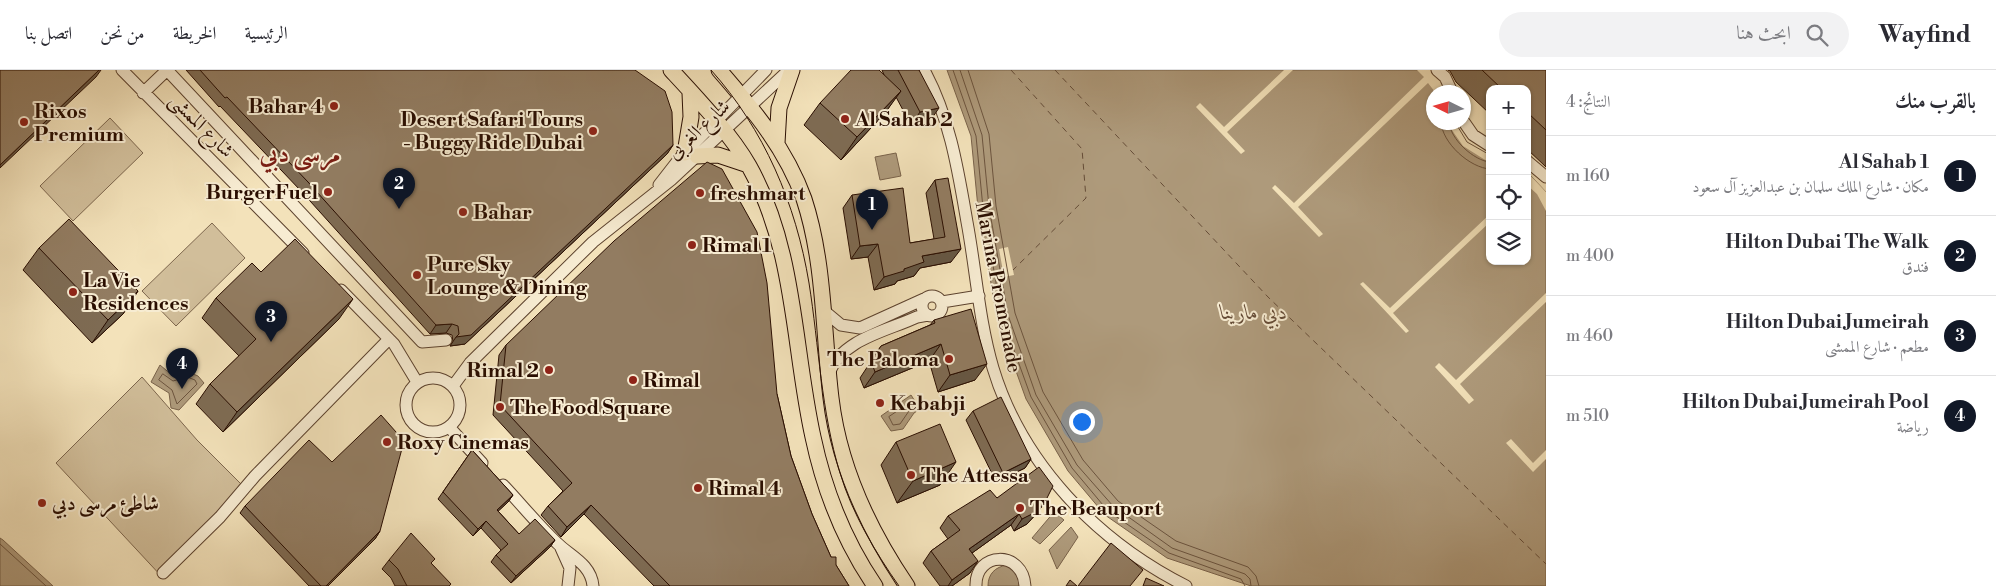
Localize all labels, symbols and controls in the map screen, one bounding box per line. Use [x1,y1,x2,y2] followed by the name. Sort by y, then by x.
[1499,12,1849,57] search box
[1879,20,1971,50] text: Wayfind
[1736,21,1791,45] text: ابحث هنا
[1803,21,1831,49] icon: search
[25,22,72,45] text: اتصل بنا
[100,22,145,45] text: من نحن
[173,22,216,45] text: الخريطة
[244,22,288,45] text: الرئيسية
[1426,85,1471,130] north arrow
[1486,85,1531,265] map controls
[1486,85,1531,130] button: +
[160,88,239,167] street label: شارع الممشى
[1895,89,1976,115] text: بالقرب منك
[1566,92,1611,112] text: النتائج: 4
[248,95,324,120] place label: Bahar 4
[662,95,739,168] street label: شارع الغربى
[34,100,124,148] place label: Rixos Premium
[328,100,340,112] marker: Bahar 4
[401,108,584,156] place label: Desert Safari Tours - Buggy Ride Dubai
[854,108,953,133] place label: Al Sahab 2
[839,113,851,125] marker: Al Sahab 2
[18,116,30,128] marker: Rixos Premium
[587,125,599,137] marker: Desert Safari Tours - Buggy Ride Dubai
[1486,130,1531,175] button: −
[259,139,340,174] district label: مرسى دبي
[1839,150,1929,174] text: Al Sahab 1
[1566,166,1610,186] text: 160 m
[1956,166,1964,186] text: 1
[383,168,415,209] pin: 2
[1486,175,1531,220] button: locate
[1692,177,1929,197] text: مكان · شارع الملك سلمان بن عبدالعزيز آل سعود
[206,181,318,206] place label: BurgerFuel
[710,182,806,207] place label: freshmart
[322,186,334,198] marker: BurgerFuel
[694,187,706,199] marker: freshmart
[856,189,888,230] pin: 1
[969,199,1026,375] street label: Marina Promenade
[473,201,532,226] place label: Bahar
[457,206,469,218] marker: Bahar
[1486,220,1531,265] button: layers
[1725,230,1929,254] text: Hilton Dubai The Walk
[702,234,772,259] place label: Rimal 1
[686,239,698,251] marker: Rimal 1
[1566,246,1614,266] text: 400 m
[1955,246,1965,266] text: 2
[427,253,587,301] place label: Pure Sky Lounge & Dining
[1902,257,1929,277] text: فندق
[83,269,189,317] place label: La Vie Residences
[411,269,423,281] marker: Pure Sky Lounge & Dining
[67,286,79,298] marker: La Vie Residences
[1219,300,1287,329] water label: دبي مارينا
[255,301,287,342] pin: 3
[1726,310,1929,334] text: Hilton Dubai Jumeirah
[1566,326,1613,346] text: 460 m
[1955,326,1965,346] text: 3
[1825,337,1929,357] text: مطعم · شارع الممشى
[166,348,198,389] pin: 4
[827,348,939,373] place label: The Paloma
[943,353,955,365] marker: The Paloma
[467,359,539,384] place label: Rimal 2
[543,364,555,376] marker: Rimal 2
[643,369,700,394] place label: Rimal
[627,374,639,386] marker: Rimal
[1682,390,1929,414] text: Hilton Dubai Jumeirah Pool
[890,392,966,417] place label: Kebabji
[510,396,671,421] place label: The Food Square
[874,397,886,409] marker: Kebabji
[494,401,506,413] marker: The Food Square
[1566,406,1609,426] text: 510 m
[1955,406,1965,426] text: 4
[1069,409,1095,435] your location
[1897,417,1929,437] text: رياضة
[397,431,529,456] place label: Roxy Cinemas
[381,436,393,448] marker: Roxy Cinemas
[921,464,1029,489] place label: The Attessa
[905,469,917,481] marker: The Attessa
[708,477,781,502] place label: Rimal 4
[692,482,704,494] marker: Rimal 4
[51,492,159,519] place label: شاطئ مرسى دبي
[36,497,48,509] marker: شاطئ مرسى دبي
[1030,497,1162,522] place label: The Beauport
[1014,502,1026,514] marker: The Beauport

